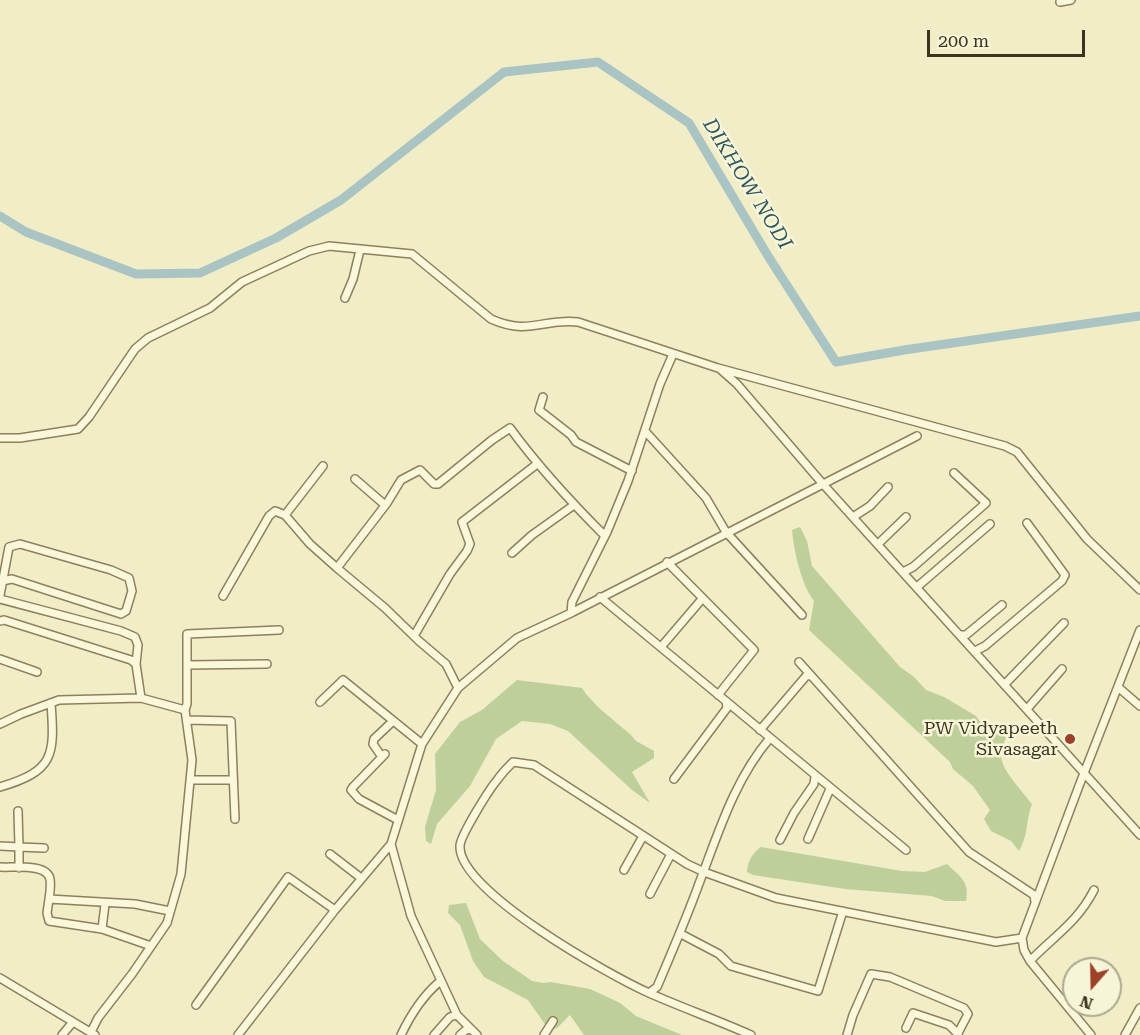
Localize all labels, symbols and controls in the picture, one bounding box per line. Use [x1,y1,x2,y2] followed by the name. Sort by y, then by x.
[930,18,1088,56] scale bar
[938,30,989,51] text: 200 m
[697,114,797,254] water label: DIKHOW NODI
[924,718,1058,760] place label: PW Vidyapeeth Sivasagar
[1063,732,1077,746] marker: PW Vidyapeeth Sivasagar
[1062,957,1122,1017] north arrow
[1077,991,1095,1014] text: N

